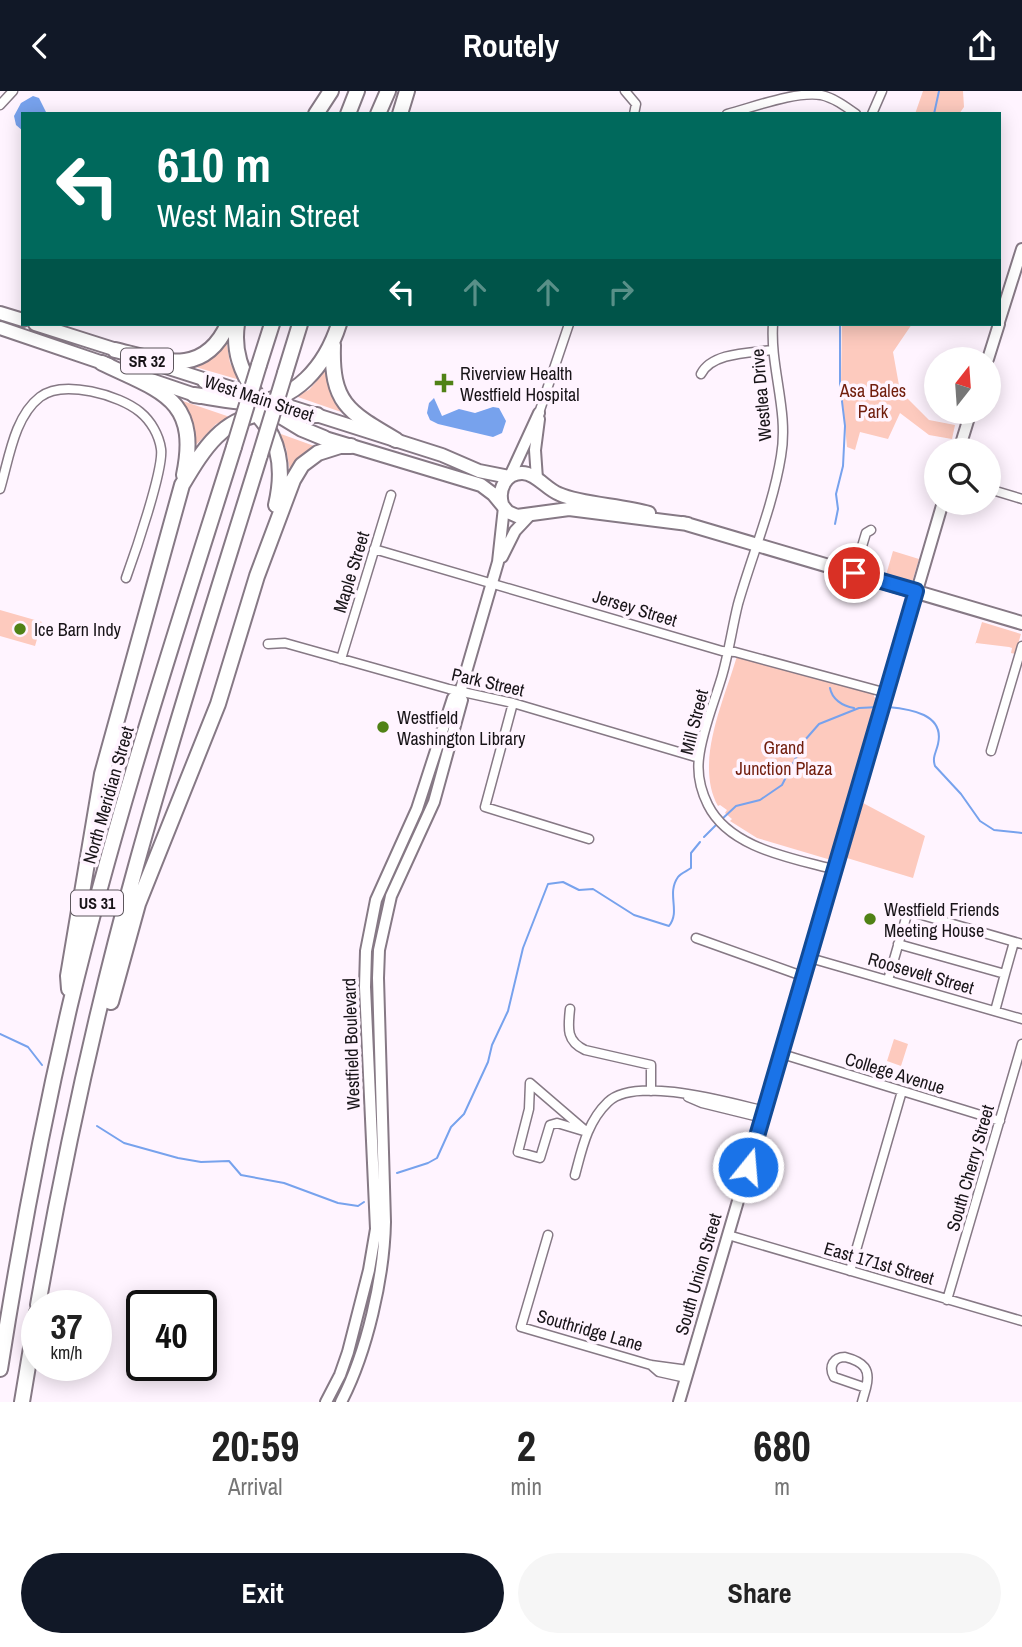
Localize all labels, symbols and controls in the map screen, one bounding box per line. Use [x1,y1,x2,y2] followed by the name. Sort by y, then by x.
[463,24,559,67] text: Routely
[21,27,59,65] icon: back
[963,27,1001,65] icon: share
[157,131,271,197] text: 610 m
[42,140,133,231] icon: left
[157,194,359,237] text: West Main Street
[383,273,421,311] icon: left
[456,273,494,311] icon: ahead
[529,273,567,311] icon: ahead
[602,273,640,311] icon: right
[924,347,1001,423] north arrow
[924,347,1001,515] map controls
[745,348,777,442] street label: Westlea Drive
[121,349,173,373] road number: SR 32
[460,361,580,407] place label: Riverview Health Westfield Hospital
[201,369,317,427] street label: West Main Street
[434,373,454,393] marker: Riverview Health Westfield Hospital
[839,378,906,424] park label: Asa Bales Park
[924,438,1001,515] button: search
[327,528,375,616] street label: Maple Street
[824,543,884,603] pin
[835,554,873,592] icon: arrive
[590,583,680,633] street label: Jersey Street
[34,617,122,642] place label: Ice Barn Indy
[12,621,28,637] marker: Ice Barn Indy
[449,662,527,702] street label: Park Street
[674,687,714,757] street label: Mill Street
[397,705,526,751] place label: Westfield Washington Library
[375,719,391,735] marker: Westfield Washington Library
[76,723,140,867] street label: North Meridian Street
[736,735,832,781] park label: Grand Junction Plaza
[71,891,123,915] road number: US 31
[884,897,999,943] place label: Westfield Friends Meeting House
[862,911,878,927] marker: Westfield Friends Meeting House
[865,946,977,1000] street label: Roosevelt Street
[336,978,366,1110] street label: Westfield Boulevard
[842,1046,948,1100] street label: College Avenue
[940,1102,1000,1234] street label: South Cherry Street
[711,1130,785,1204] position arrow
[669,1210,727,1338] street label: South Union Street
[821,1235,937,1291] street label: East 171st Street
[126,1290,217,1381] speed limit sign: 40
[51,1303,82,1350] text: 37
[534,1303,646,1357] street label: Southridge Lane
[51,1340,83,1365] text: km/h
[211,1418,299,1474] text: 20:59
[517,1418,536,1474] text: 2
[753,1418,811,1474] text: 680
[228,1471,283,1502] text: Arrival
[511,1471,542,1502] text: min
[774,1471,790,1502] text: m
[21,1553,504,1633] button: Exit
[518,1553,1001,1633] button: Share

